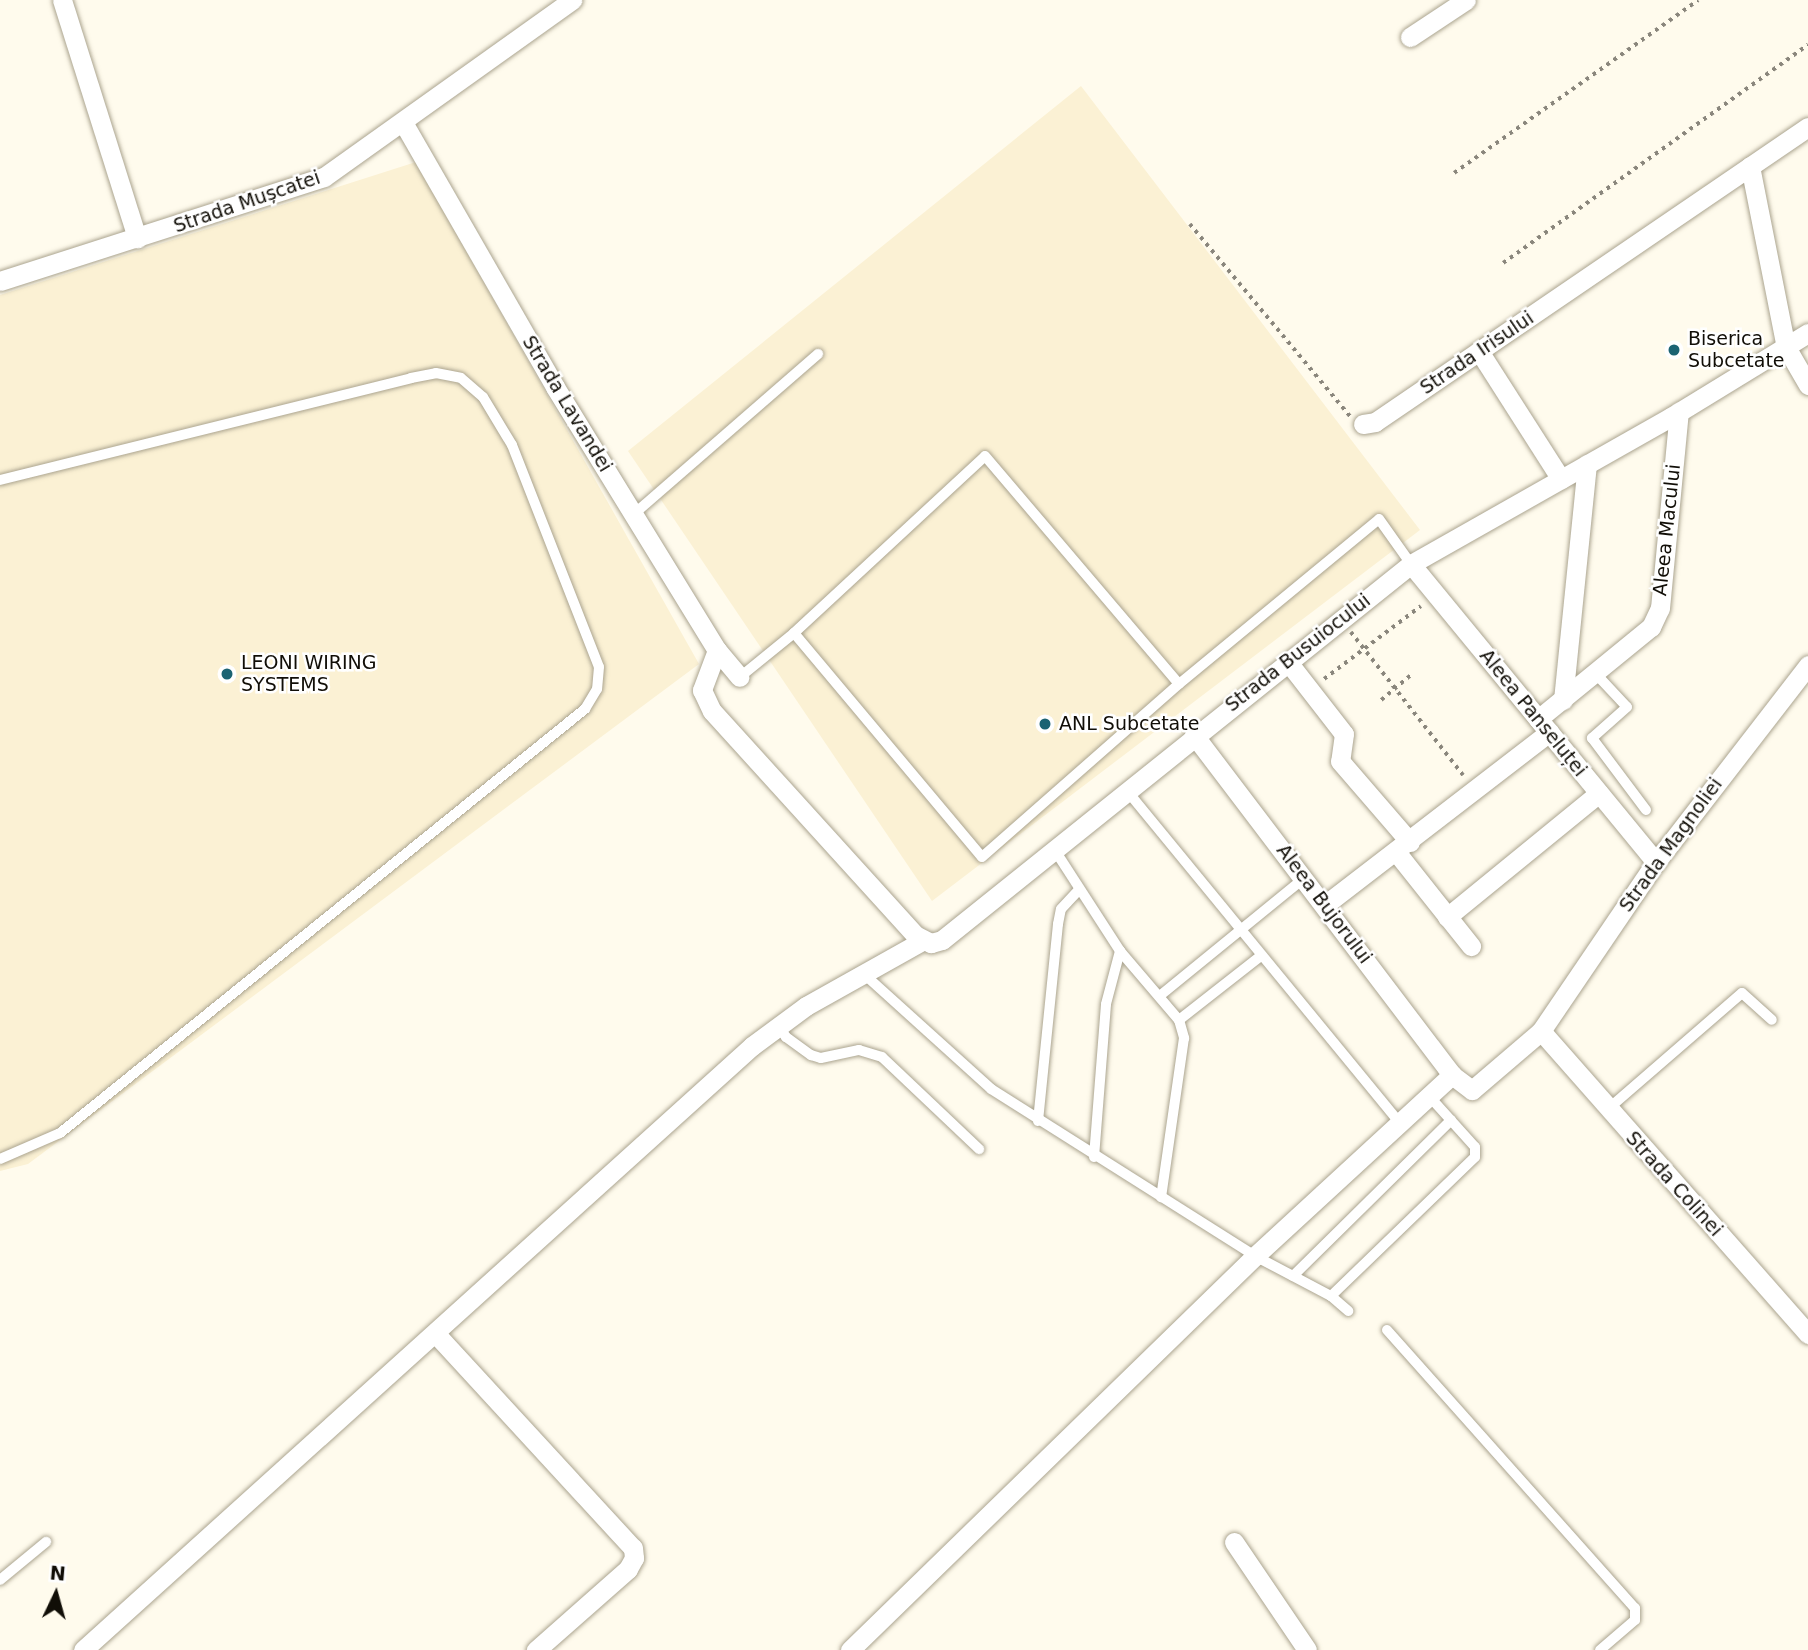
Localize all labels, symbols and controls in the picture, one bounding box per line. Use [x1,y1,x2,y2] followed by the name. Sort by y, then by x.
[171,166,323,238] street label: Strada Mușcatei
[1416,307,1538,399] street label: Strada Irisului
[1688,328,1785,372] place label: Biserica Subcetate
[517,332,617,476] street label: Strada Lavandei
[1666,342,1682,358] marker: Biserica Subcetate
[1649,463,1685,597] street label: Aleea Macului
[1221,589,1375,717] street label: Strada Busuiocului
[1475,645,1591,781] street label: Aleea Panseluței
[241,652,377,696] place label: LEONI WIRING SYSTEMS
[219,666,235,682] marker: LEONI WIRING SYSTEMS
[1059,713,1199,735] place label: ANL Subcetate
[1037,716,1053,732] marker: ANL Subcetate
[1615,774,1727,916] street label: Strada Magnoliei
[1272,840,1376,968] street label: Aleea Bujorului
[1621,1127,1727,1241] street label: Strada Colinei
[21,1559,91,1629] north arrow
[49,1561,67,1585] text: N

